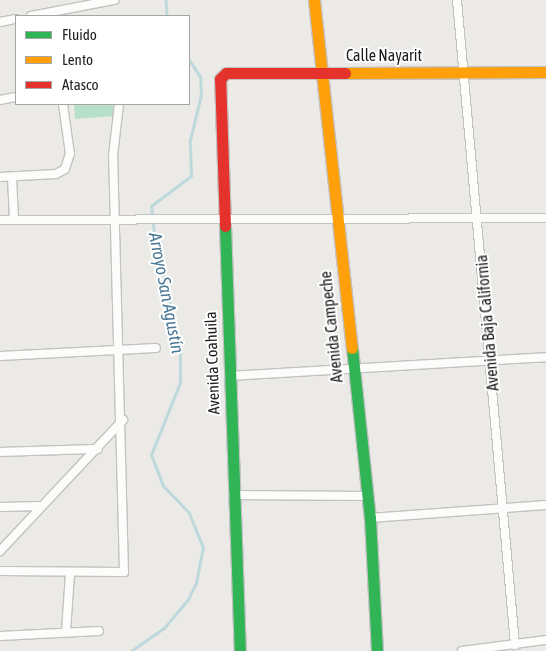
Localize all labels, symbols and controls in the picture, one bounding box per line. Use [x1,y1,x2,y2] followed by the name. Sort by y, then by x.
[15,15,190,105] legend
[62,26,97,43] text: Fluido
[346,45,422,65] street label: Calle Nayarit
[62,51,93,68] text: Lento
[62,76,99,93] text: Atasco
[144,231,188,355] water label: Arroyo San Agustín
[471,254,503,392] street label: Avenida Baja California
[316,270,346,384] street label: Avenida Campeche
[201,311,223,415] street label: Avenida Coahuila

